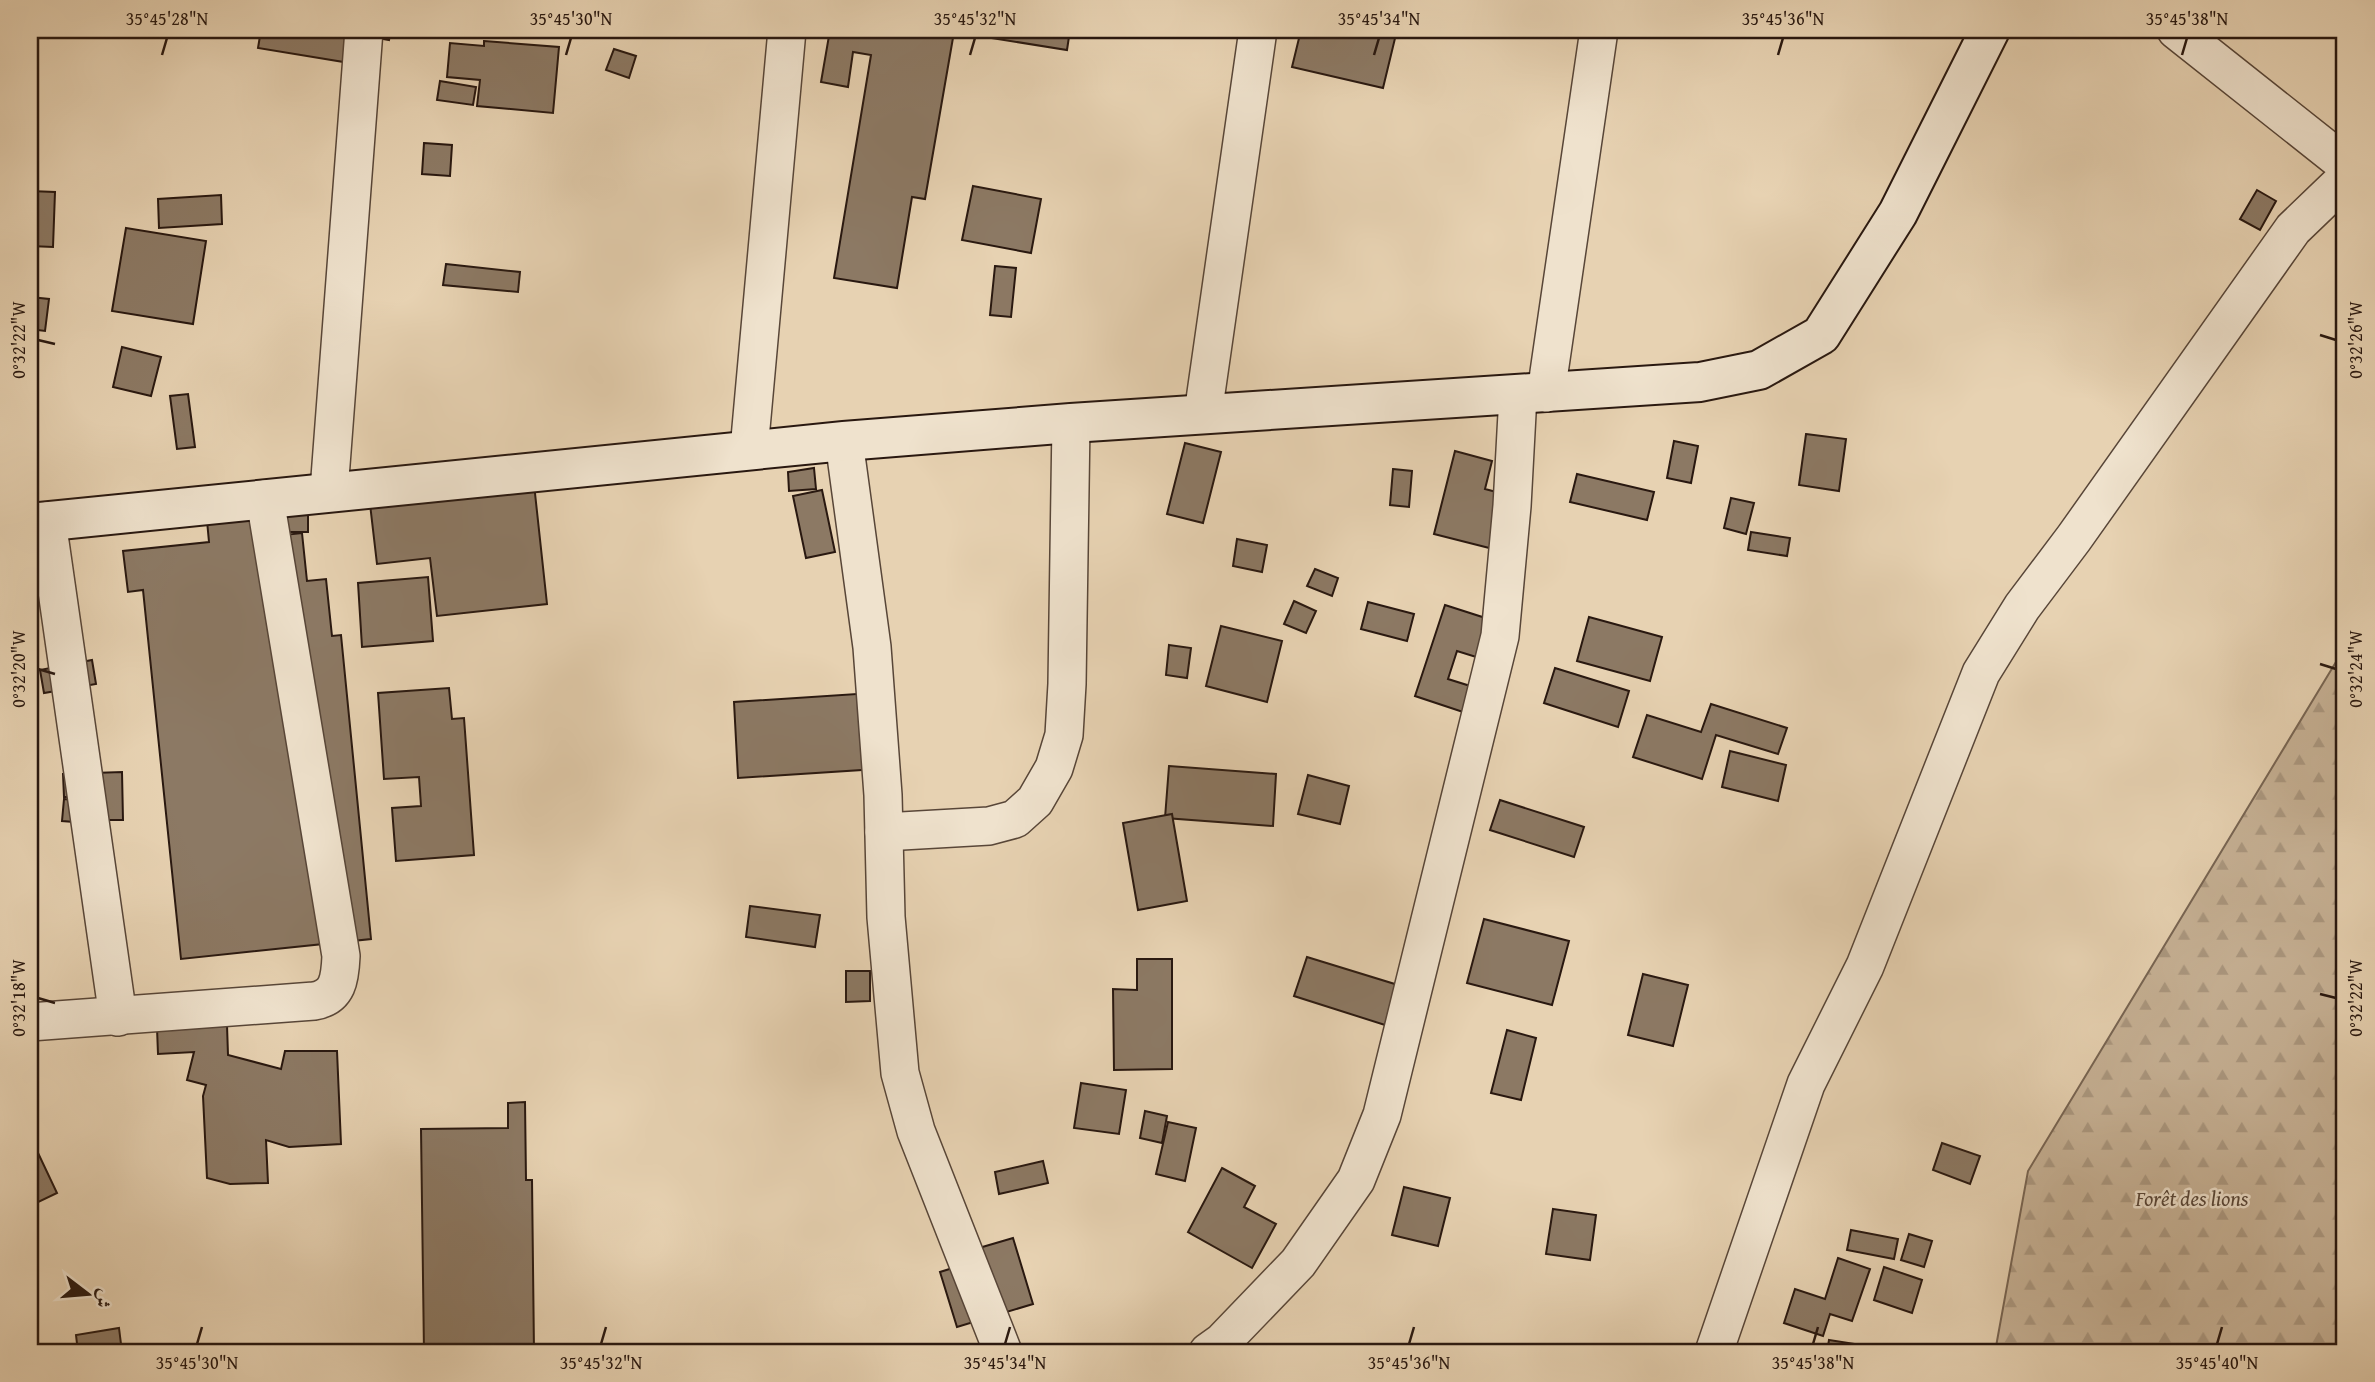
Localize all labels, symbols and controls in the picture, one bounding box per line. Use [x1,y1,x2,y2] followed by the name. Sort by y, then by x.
[126,5,209,32] text: 35°45'28"N
[530,5,613,32] text: 35°45'30"N
[934,5,1017,32] text: 35°45'32"N
[1338,5,1421,32] text: 35°45'34"N
[1742,5,1825,32] text: 35°45'36"N
[2146,5,2229,32] text: 35°45'38"N
[5,300,32,379] text: 0°32'22"W
[2342,300,2369,379] text: 0°32'26"W
[5,629,32,708] text: 0°32'20"W
[2342,629,2369,708] text: 0°32'24"W
[5,958,32,1037] text: 0°32'18"W
[2342,958,2369,1037] text: 0°32'22"W
[2135,1183,2249,1214] park label: Forêt des lions
[52,1260,122,1330] north arrow
[88,1286,120,1312] text: ش
[156,1349,239,1376] text: 35°45'30"N
[560,1349,643,1376] text: 35°45'32"N
[964,1349,1047,1376] text: 35°45'34"N
[1368,1349,1451,1376] text: 35°45'36"N
[1772,1349,1855,1376] text: 35°45'38"N
[2176,1349,2259,1376] text: 35°45'40"N

